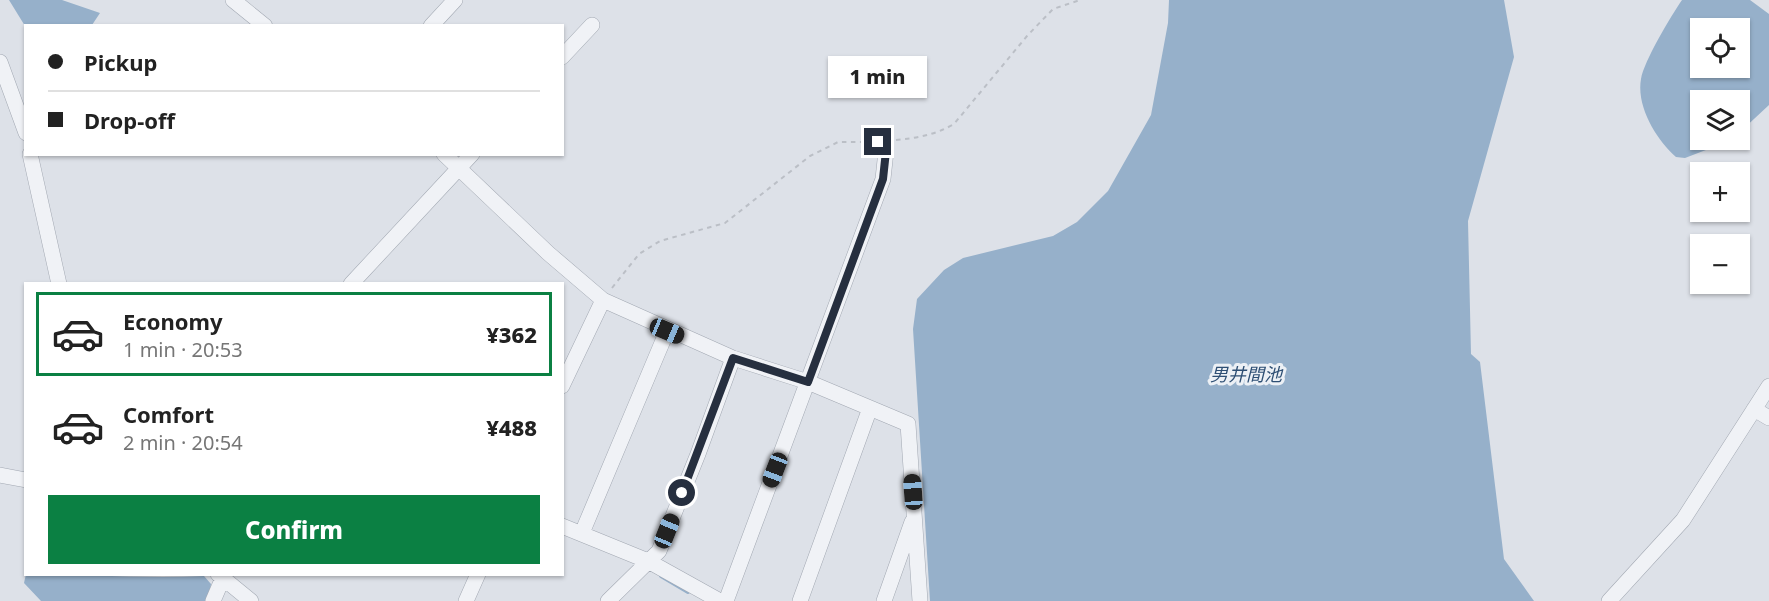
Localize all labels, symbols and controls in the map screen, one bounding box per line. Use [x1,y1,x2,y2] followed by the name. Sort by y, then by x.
[1690,18,1750,294] map controls
[1690,18,1750,78] button: locate
[84,47,157,77] text: Pickup
[828,55,928,97] callout: 1 min
[850,63,905,90] text: 1 min
[1690,90,1750,150] button: layers
[84,105,175,135] text: Drop-off
[864,128,891,155] route end
[1690,162,1750,222] button: +
[1690,234,1750,294] button: −
[123,306,222,336] text: Economy
[51,307,105,361] icon: car
[647,316,687,346] car
[486,319,537,349] text: ¥362
[123,336,243,363] text: 1 min · 20:53
[1210,362,1284,386] water label: 男井間池
[123,399,214,429] text: Comfort
[51,400,105,454] icon: car
[486,412,537,442] text: ¥488
[123,429,243,456] text: 2 min · 20:54
[760,450,790,490] car
[903,473,923,511] car
[668,479,695,506] route start
[48,495,540,564] button: Confirm
[652,511,682,551] car

